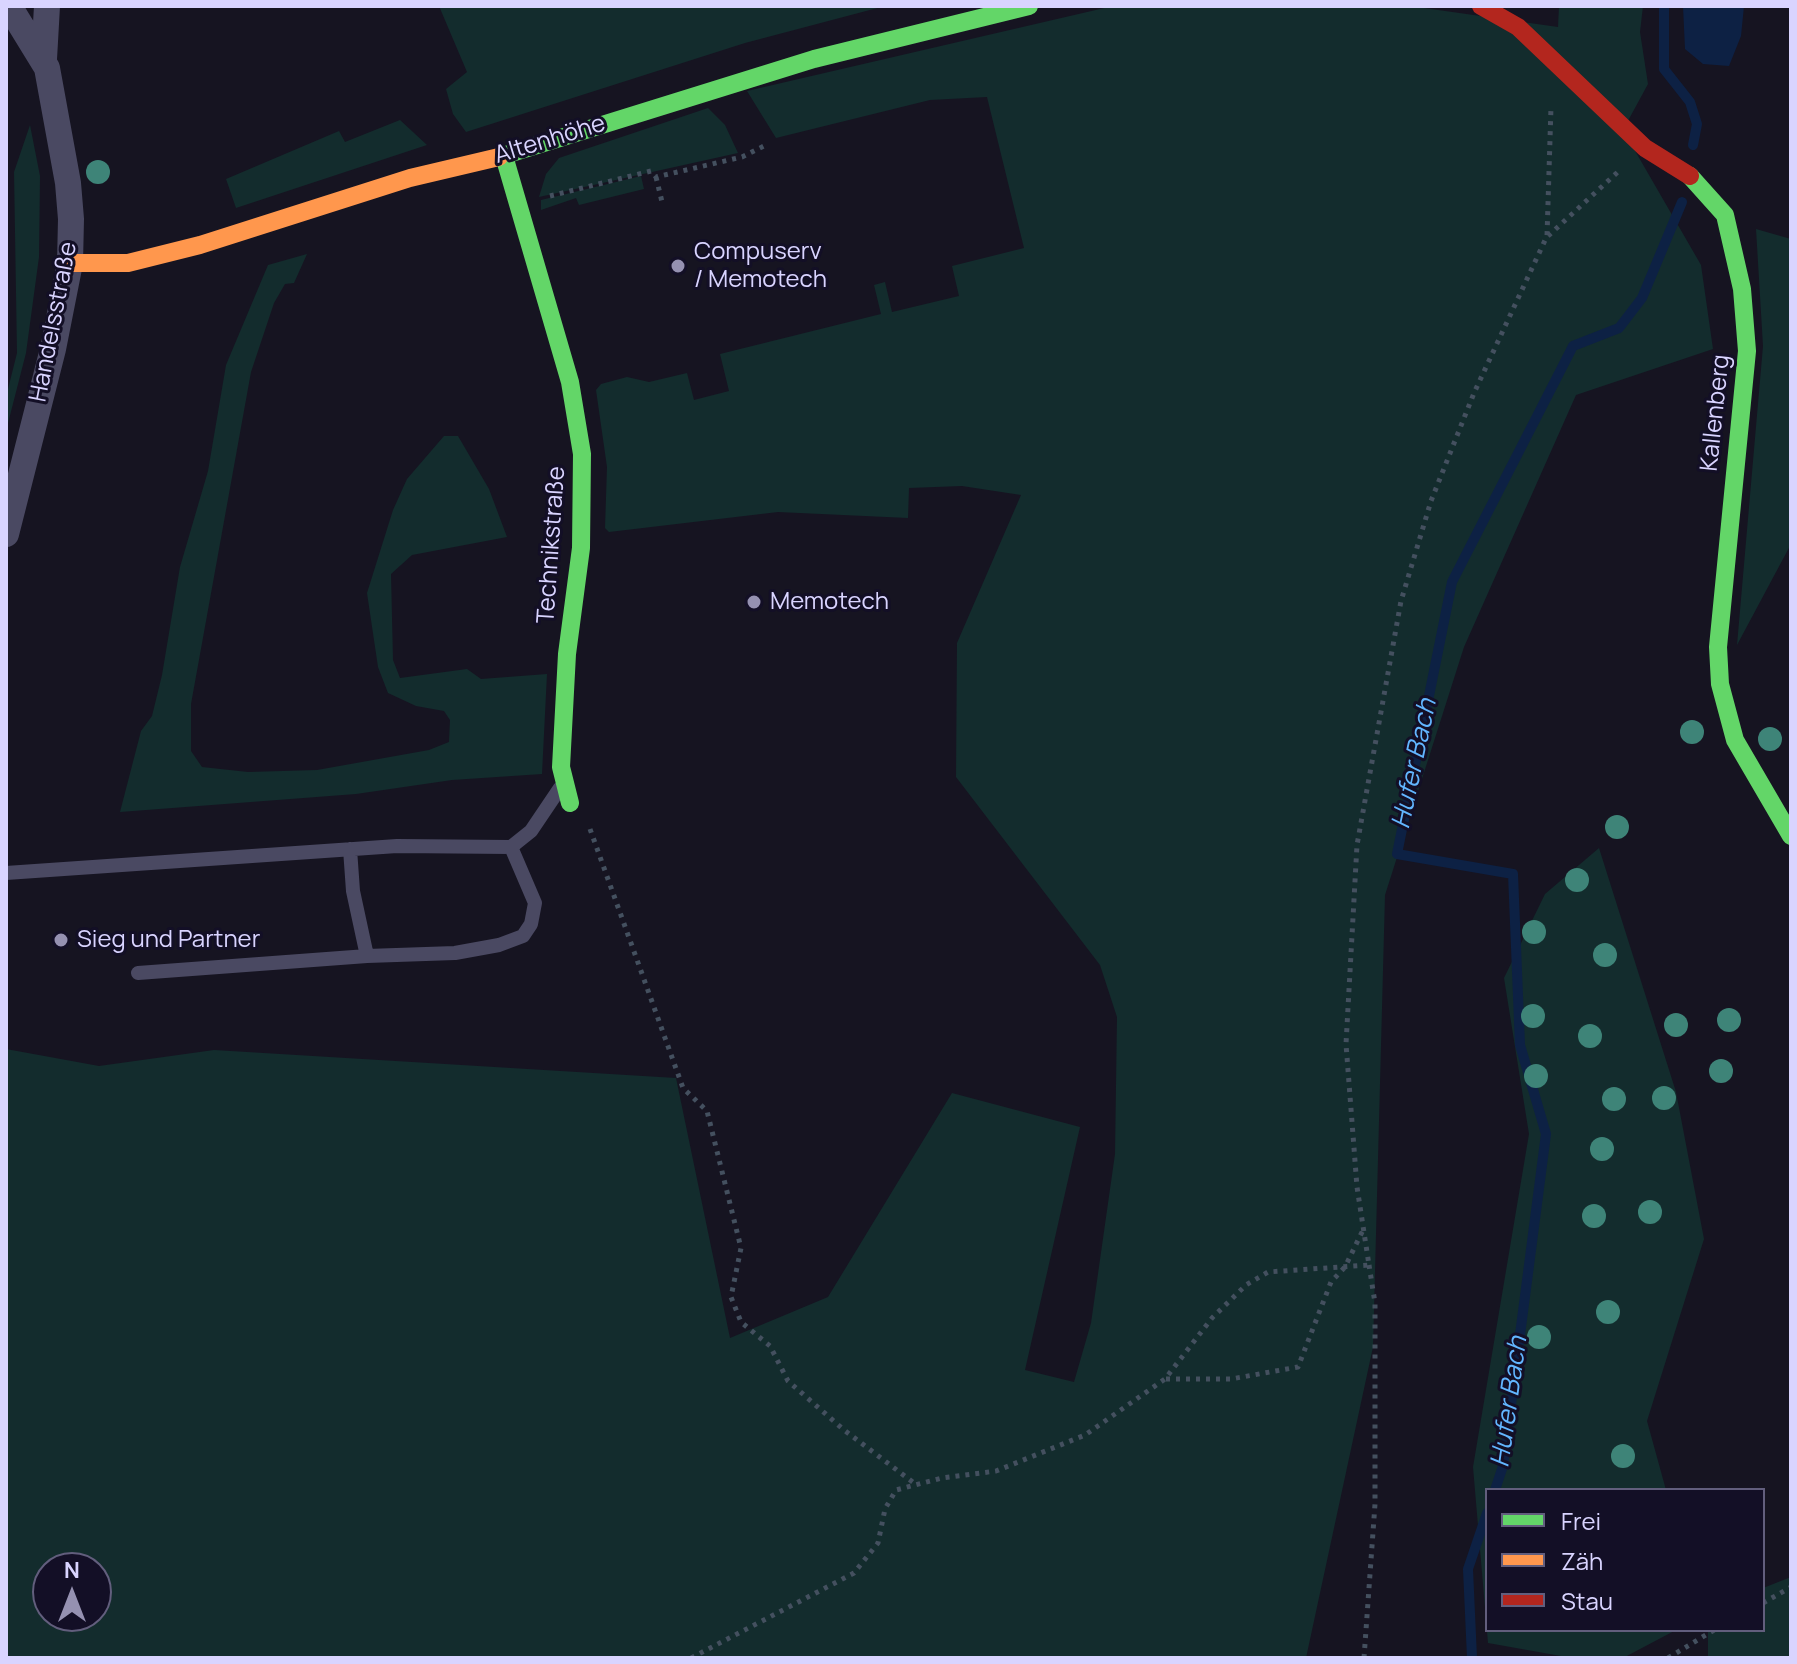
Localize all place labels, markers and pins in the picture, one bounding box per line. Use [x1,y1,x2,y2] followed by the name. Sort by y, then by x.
[694,238,827,294] place label: Compuserv / Memotech
[669,257,687,275] marker: Compuserv / Memotech
[770,588,889,616] place label: Memotech
[745,593,763,611] marker: Memotech
[77,926,260,954] place label: Sieg und Partner
[52,931,70,949] marker: Sieg und Partner

